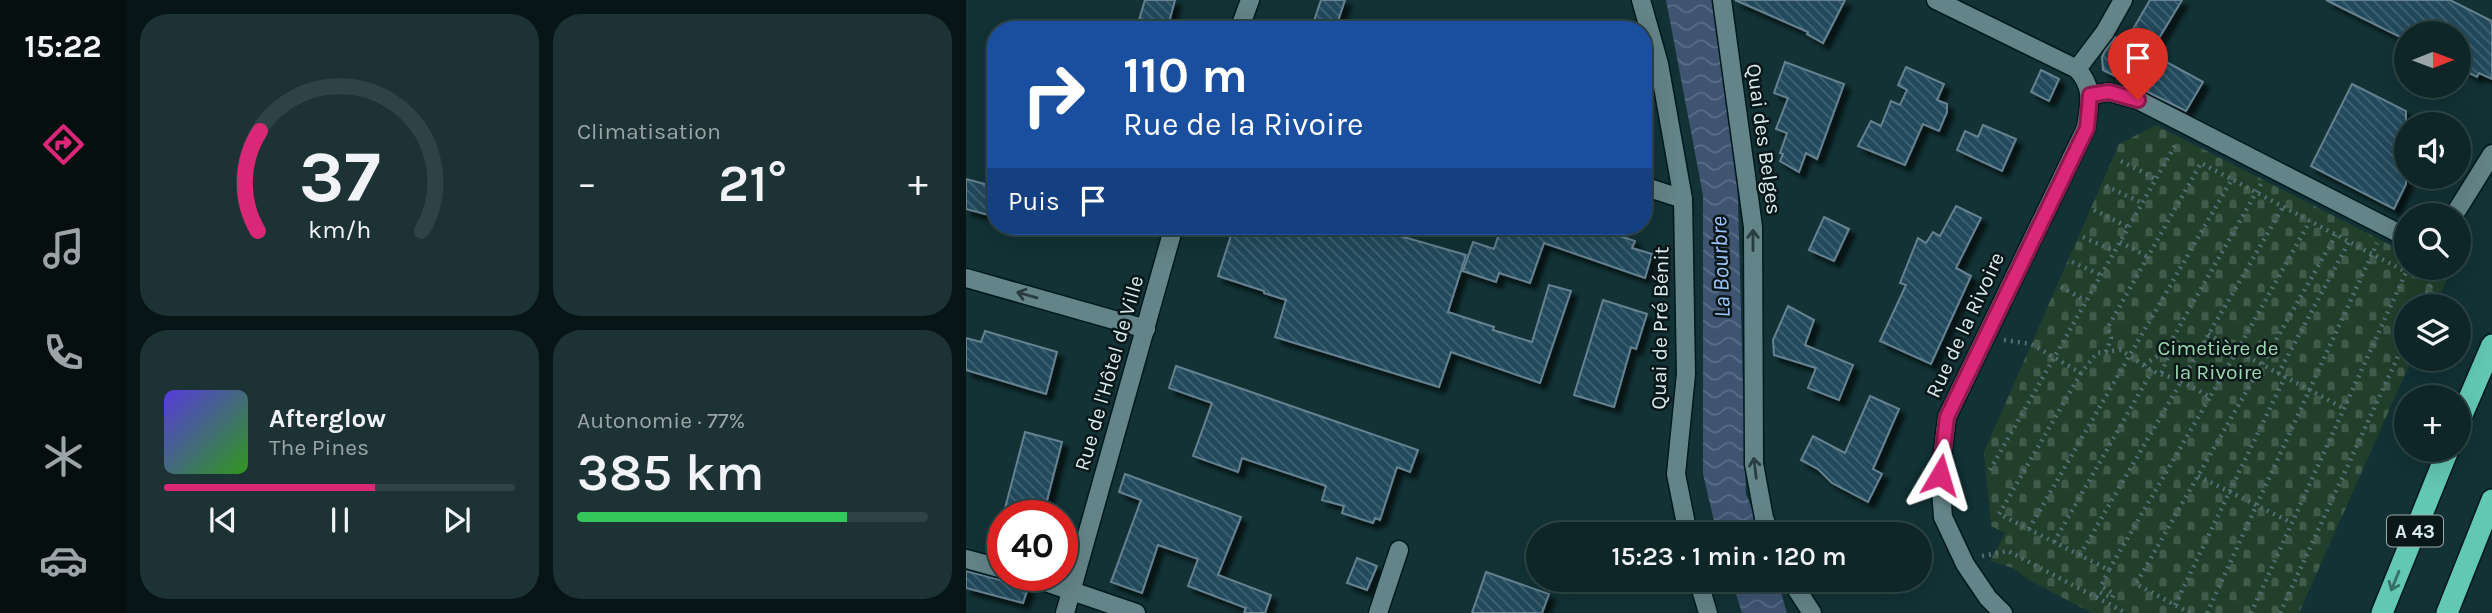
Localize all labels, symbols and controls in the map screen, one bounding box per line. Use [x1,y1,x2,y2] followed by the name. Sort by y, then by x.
[2394,21,2471,98] north arrow
[2394,21,2471,462] map controls
[24,28,102,65] text: 15:22
[2108,28,2168,100] pin
[2119,39,2157,77] icon: arrive
[1123,47,1248,104] text: 110 m
[1008,49,1099,140] icon: right
[1742,62,1786,216] street label: Quai des Belges
[1123,106,1363,143] text: Rue de la Rivoire
[2394,112,2471,189] button: sound
[577,118,721,145] text: Climatisation
[39,120,88,169] icon: directions
[299,134,380,219] text: 37
[718,153,787,214] text: 21°
[577,161,597,206] text: −
[908,161,928,206] text: +
[1074,182,1112,220] icon: arrive
[1008,186,1060,217] text: Puis
[2394,203,2471,280] button: search
[308,215,371,244] text: km/h
[1705,215,1736,318] water label: La Bourbre
[39,224,88,273] icon: music
[1746,229,1760,252] one-way arrow
[1647,246,1673,410] street label: Quai de Pré Bénit
[1921,248,2009,402] street label: Rue de la Rivoire
[1070,273,1148,473] street label: Rue de l'Hôtel de Ville
[1017,288,1039,301] one-way arrow
[2394,294,2471,371] button: layers
[39,328,88,377] icon: phone
[2157,336,2279,384] park label: Cimetière de la Rivoire
[2394,385,2471,462] button: +
[269,403,386,434] text: Afterglow
[577,407,745,434] text: Autonomie · 77%
[39,432,88,481] icon: climate
[269,434,369,461] text: The Pines
[1903,438,1977,512] position arrow
[577,442,765,503] text: 385 km
[1749,457,1762,480] one-way arrow
[987,500,1078,591] speed limit sign: 40
[204,501,242,539] icon: previous
[321,501,359,539] icon: pause
[438,501,476,539] icon: next
[2387,516,2443,546] road number: A 43
[39,536,88,585] icon: car
[1611,541,1847,572] text: 15:23 · 1 min · 120 m
[2388,570,2401,592] one-way arrow

